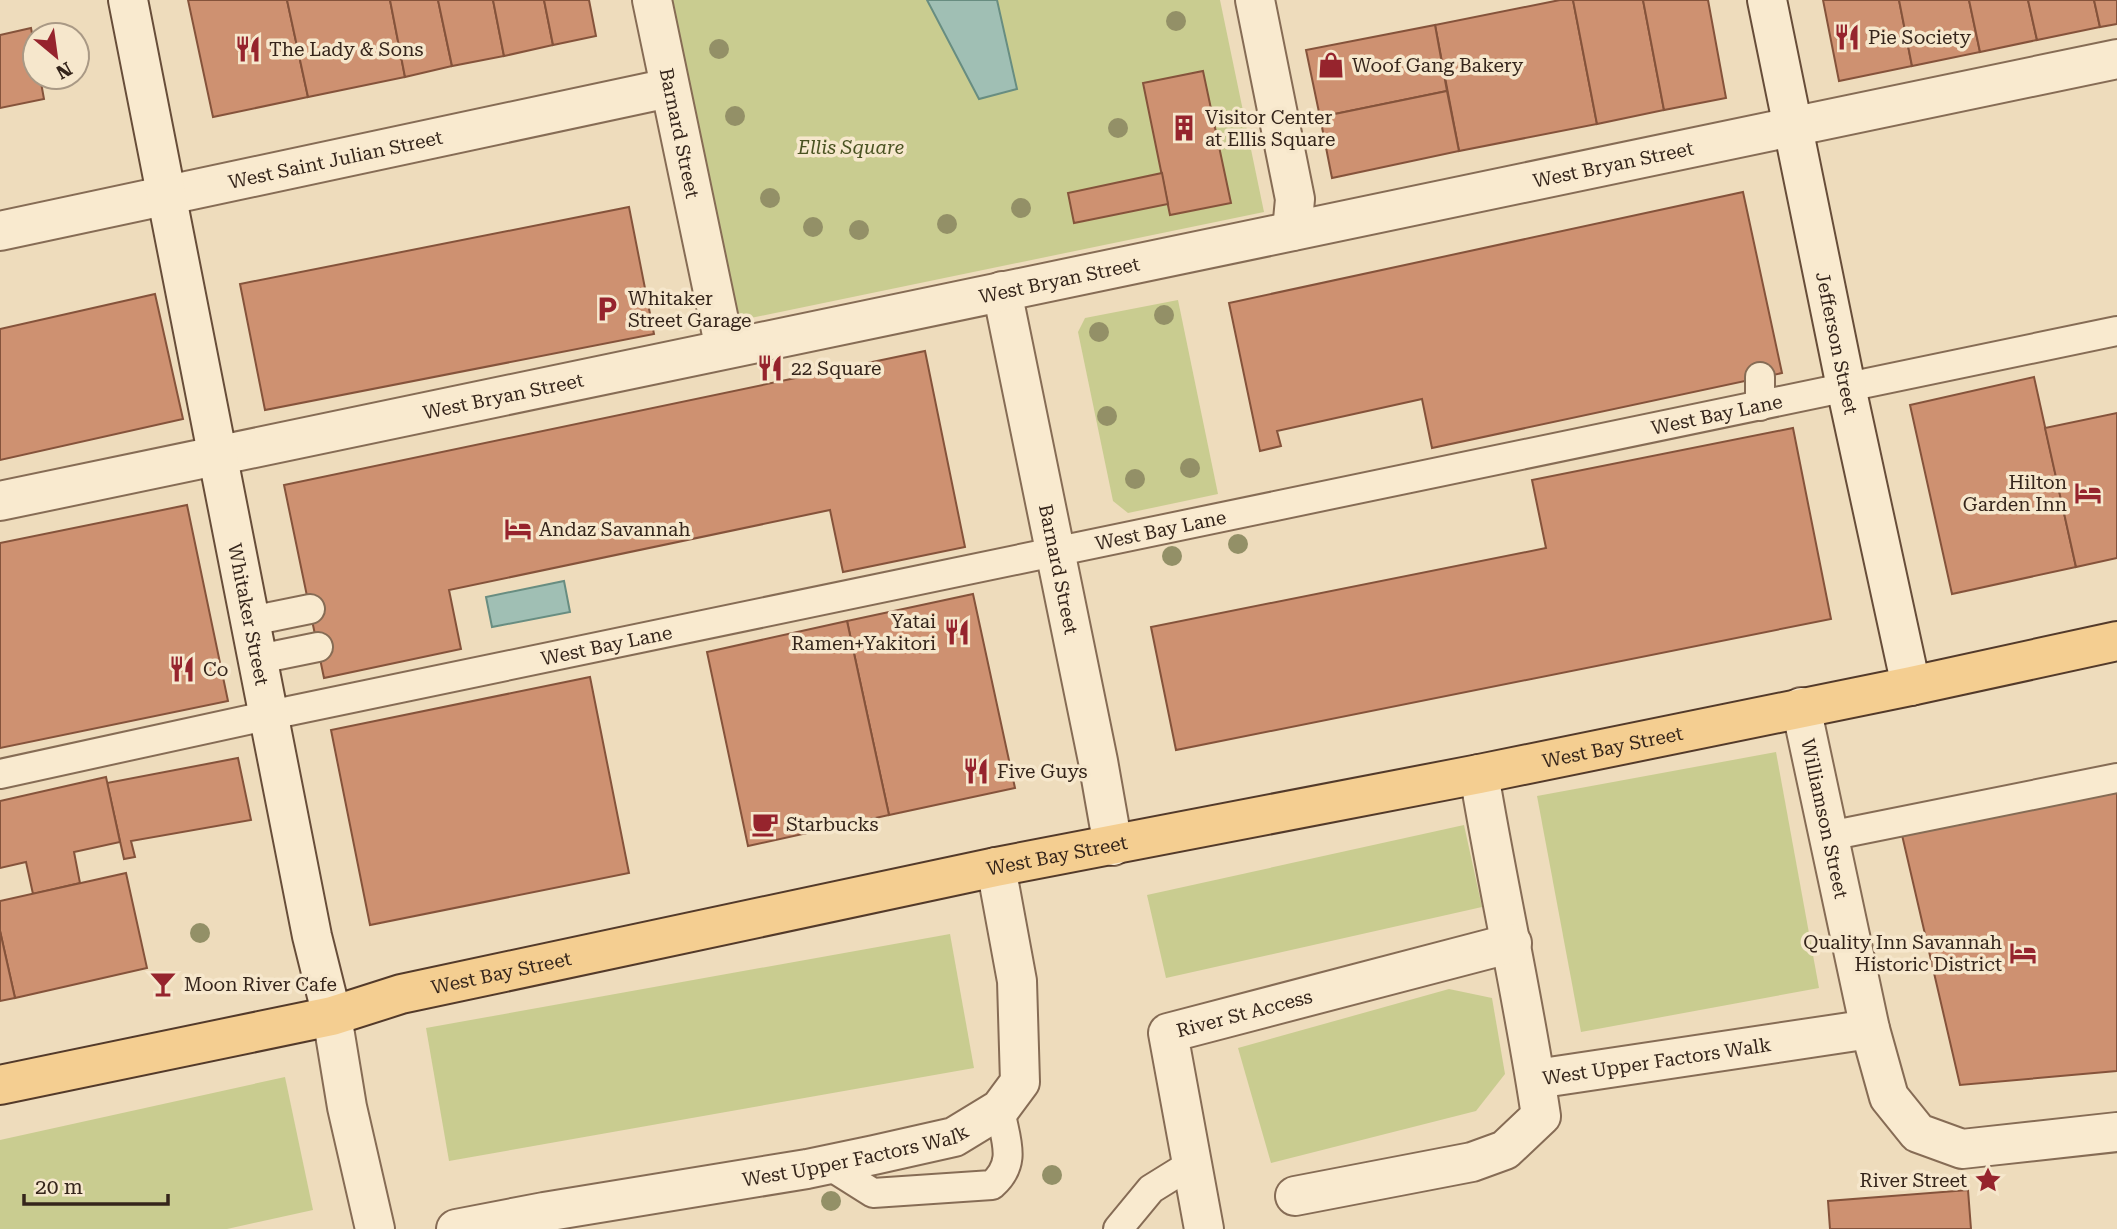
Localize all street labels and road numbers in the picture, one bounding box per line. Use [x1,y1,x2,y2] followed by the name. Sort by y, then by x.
[655,66,704,200] street label: Barnard Street
[226,126,445,194] street label: West Saint Julian Street
[1531,137,1696,193] street label: West Bryan Street
[977,252,1142,308] street label: West Bryan Street
[1811,270,1863,416] street label: Jefferson Street
[421,368,586,424] street label: West Bryan Street
[1649,390,1784,440] street label: West Bay Lane
[1034,502,1083,637] street label: Barnard Street
[1093,506,1228,555] street label: West Bay Lane
[223,541,273,687] street label: Whitaker Street
[539,621,674,670] street label: West Bay Lane
[1540,722,1685,773] street label: West Bay Street
[1796,736,1853,901] street label: Williamson Street
[985,831,1129,881] street label: West Bay Street
[429,947,574,999] street label: West Bay Street
[1174,985,1315,1042] street label: River St Access
[1541,1033,1773,1090] street label: West Upper Factors Walk
[741,1120,973,1191] street label: West Upper Factors Walk

